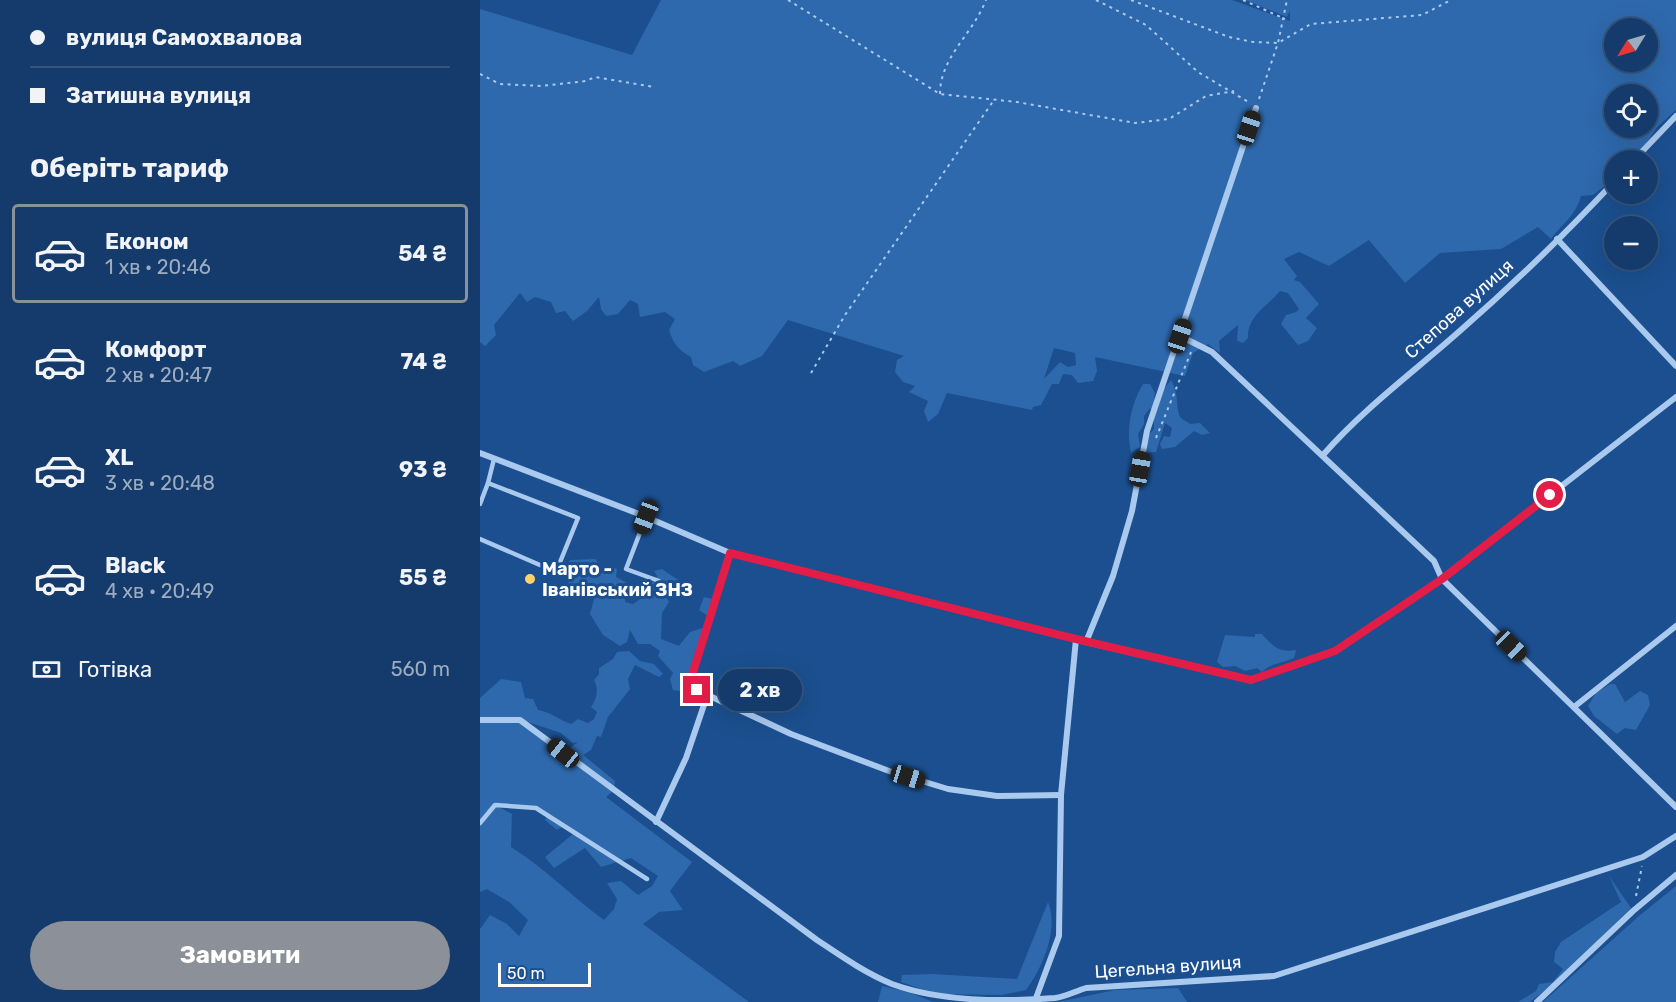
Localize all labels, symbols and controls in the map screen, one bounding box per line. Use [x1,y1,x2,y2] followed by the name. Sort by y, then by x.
[1604,18,1658,72] north arrow
[1604,18,1658,270] map controls
[66,24,302,51] text: вулиця Самохвалова
[66,82,251,109] text: Затишна вулиця
[1604,84,1658,138] button: locate
[1235,108,1263,148] car
[1604,150,1658,204] button: +
[30,152,229,184] text: Оберіть тариф
[1604,216,1658,270] button: −
[33,227,87,281] icon: car
[105,228,189,255] text: Економ
[398,240,447,267] text: 54 ₴
[1400,254,1518,364] street label: Степова вулиця
[105,255,211,279] text: 1 хв · 20:46
[1166,316,1194,356] car
[33,335,87,389] icon: car
[105,336,206,363] text: Комфорт
[400,348,447,375] text: 74 ₴
[105,363,212,387] text: 2 хв · 20:47
[33,443,87,497] icon: car
[105,444,133,471] text: XL
[1128,450,1152,488] car
[399,456,447,483] text: 93 ₴
[105,471,215,495] text: 3 хв · 20:48
[1536,481,1563,508] route start
[631,497,661,537] car
[33,551,87,605] icon: car
[105,552,166,579] text: Black
[542,558,693,601] place label: Марто - Іванівський ЗНЗ
[399,564,447,591] text: 55 ₴
[523,572,537,586] marker: Марто - Іванівський ЗНЗ
[105,579,214,603] text: 4 хв · 20:49
[1492,627,1530,665] car
[30,653,63,686] icon: cash
[78,656,152,683] text: Готівка
[391,657,450,681] text: 560 m
[718,669,802,711] callout: 2 хв
[683,676,710,703] route end
[739,678,781,702] text: 2 хв
[543,735,583,771] car
[888,763,928,791] car
[30,921,450,990] button: Замовити
[1094,951,1242,983] street label: Цегельна вулиця
[498,960,591,988] scale bar
[507,964,545,983] text: 50 m

